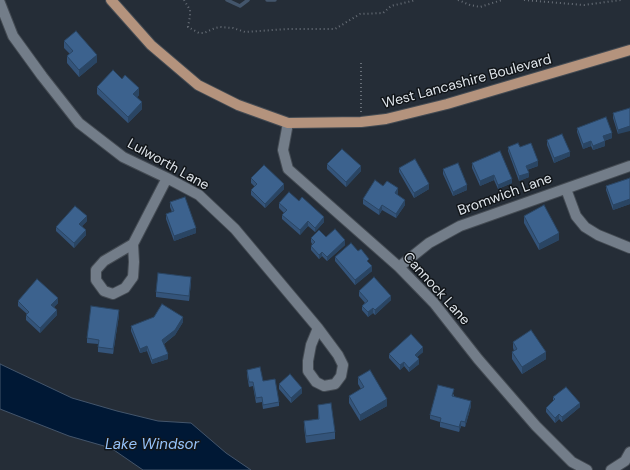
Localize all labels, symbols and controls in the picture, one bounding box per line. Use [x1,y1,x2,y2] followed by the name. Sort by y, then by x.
[381,51,553,113] street label: West Lancashire Boulevard
[124,136,212,194] street label: Lulworth Lane
[456,170,554,220] street label: Bromwich Lane
[399,249,473,329] street label: Cannock Lane
[105,436,199,454] water label: Lake Windsor

